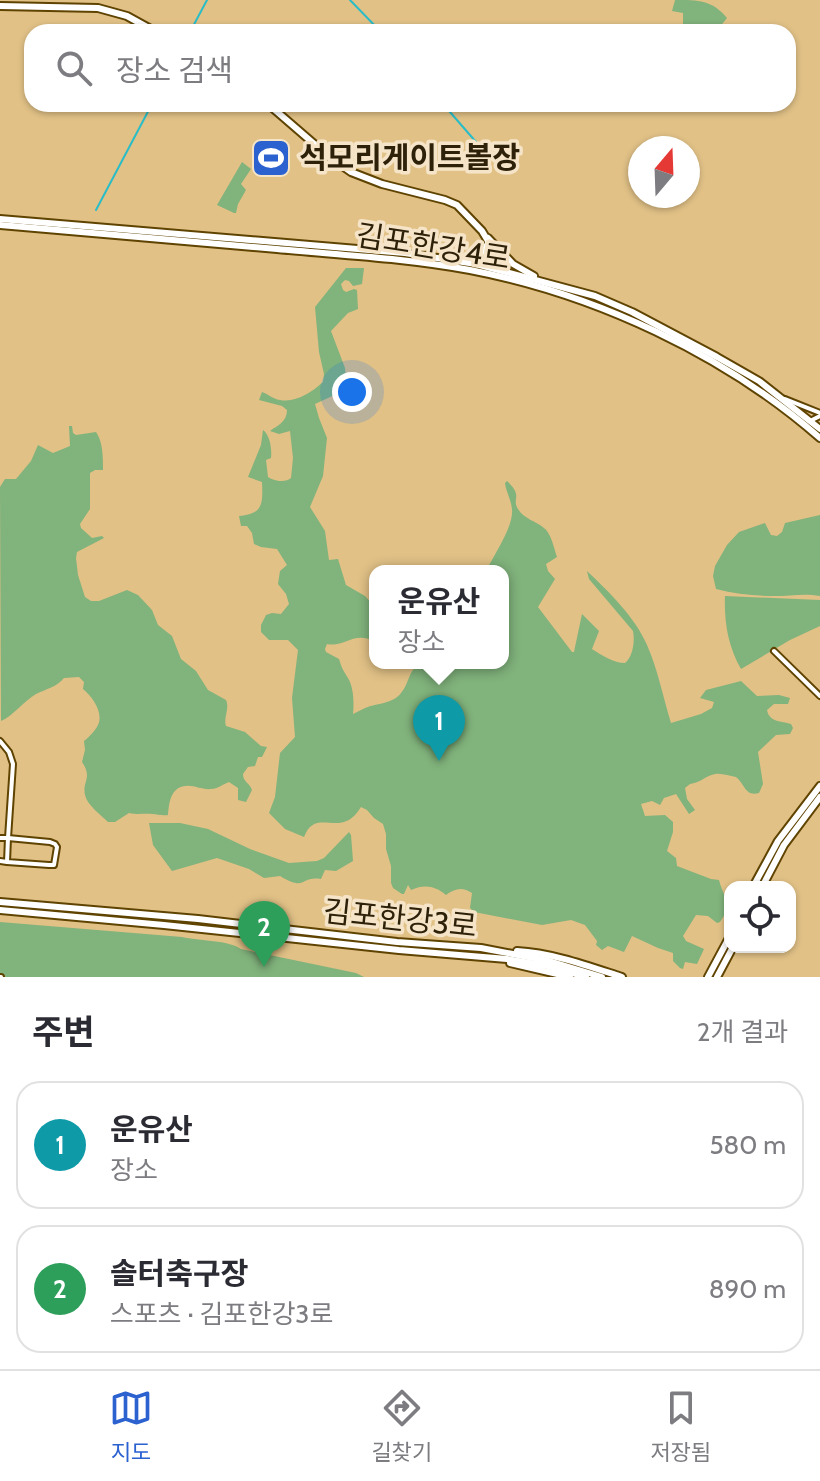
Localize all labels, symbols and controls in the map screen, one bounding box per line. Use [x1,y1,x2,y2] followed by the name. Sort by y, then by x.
[24,24,796,112] search box
[52,46,96,90] icon: search
[116,52,233,89] text: 장소 검색
[628,136,700,208] north arrow
[250,137,292,179] sports icon: 석모리게이트볼장
[299,139,520,176] place label: 석모리게이트볼장
[353,216,513,277] street label: 김포한강4로
[332,372,372,412] your location
[369,565,509,669] popup
[398,583,480,620] text: 운유산
[398,626,445,658] text: 장소
[413,695,465,761] pin: 1
[724,881,796,953] map controls
[724,881,796,953] button: locate
[321,892,479,945] street label: 김포한강3로
[238,901,290,967] pin: 2
[32,1011,95,1053] text: 주변
[697,1016,788,1048] text: 2개 결과
[110,1111,193,1148] text: 운유산
[55,1129,65,1161] text: 1
[709,1129,786,1161] text: 580 m
[110,1154,158,1186] text: 장소
[110,1255,248,1292] text: 솔터축구장
[53,1273,67,1305] text: 2
[709,1273,786,1305] text: 890 m
[110,1298,333,1330] text: 스포츠 · 김포한강3로
[109,1386,153,1466] tab: 지도
[371,1386,432,1466] tab: 길찾기
[650,1386,711,1466] tab: 저장됨

